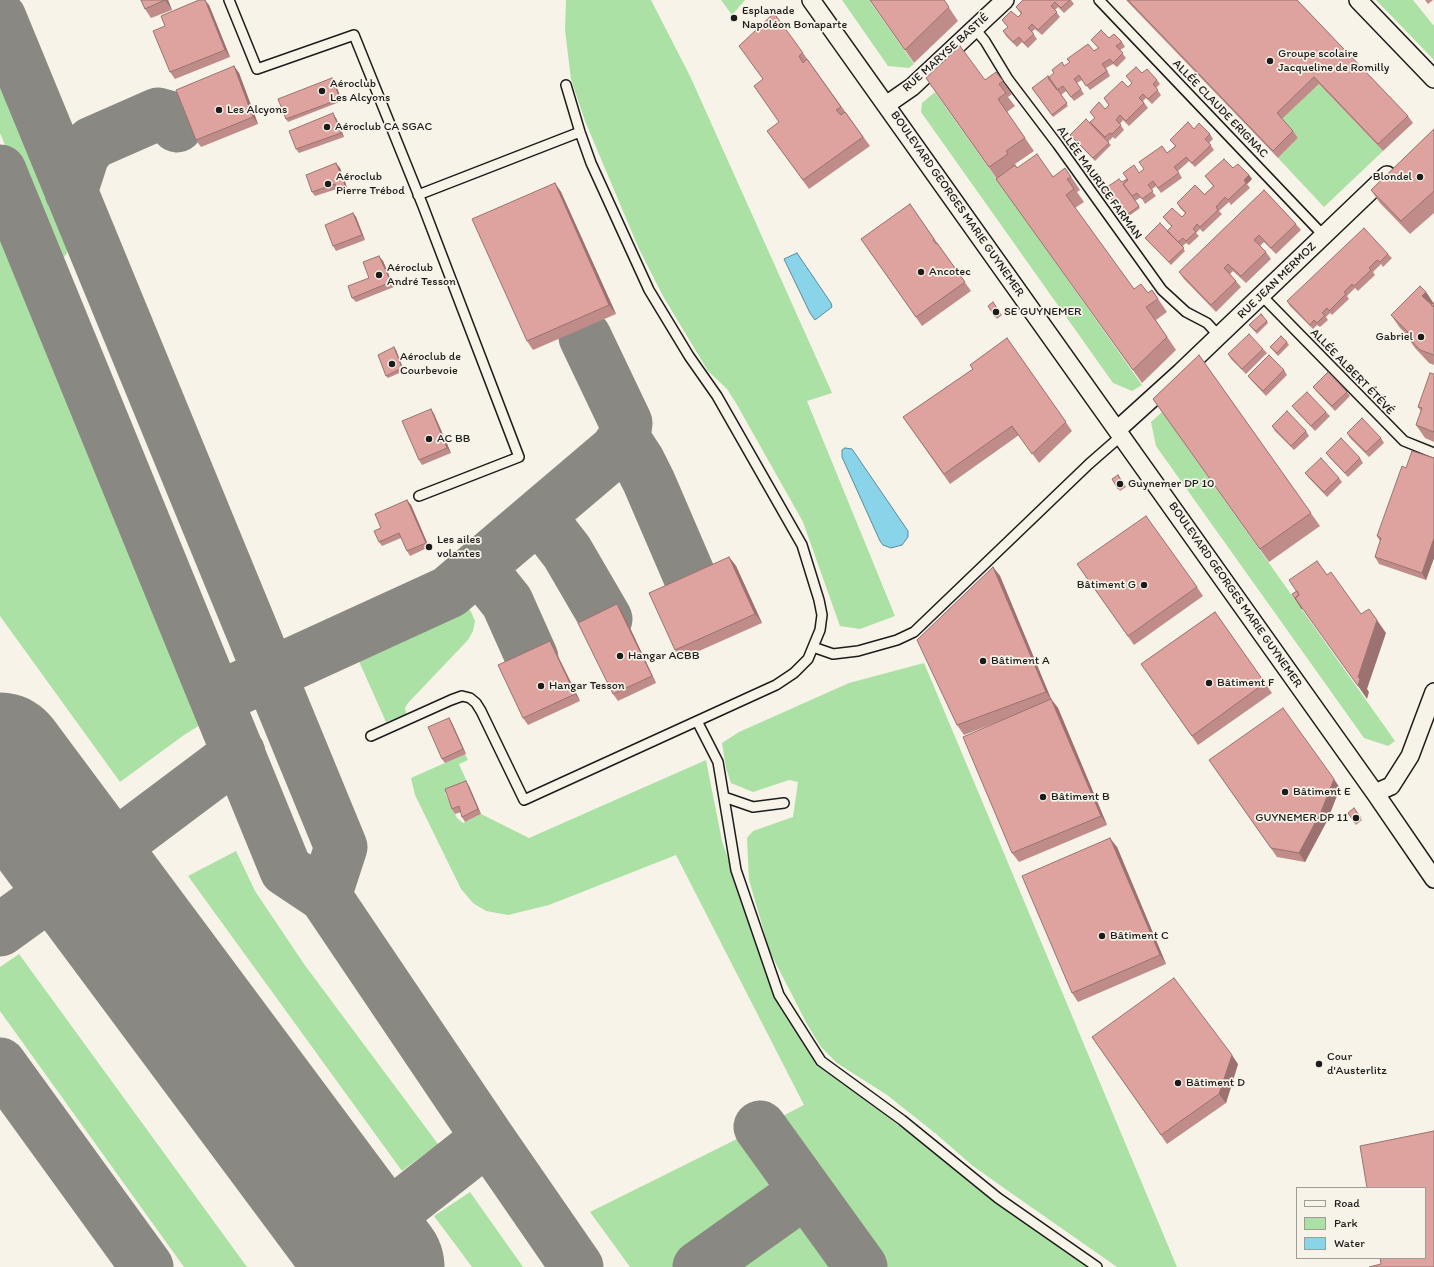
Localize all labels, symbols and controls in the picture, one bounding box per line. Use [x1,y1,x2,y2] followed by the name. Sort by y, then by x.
[742,4,847,32] place label: Esplanade Napoléon Bonaparte
[900,11,992,95] street label: RUE MARYSE BASTIÉ
[729,13,739,23] marker: Esplanade Napoléon Bonaparte
[1278,47,1389,75] place label: Groupe scolaire Jacqueline de Romilly
[1265,56,1275,66] marker: Groupe scolaire Jacqueline de Romilly
[1169,57,1271,161] street label: ALLÉE CLAUDE ERIGNAC
[330,77,390,105] place label: Aéroclub Les Alcyons
[317,86,327,96] marker: Aéroclub Les Alcyons
[227,103,287,117] place label: Les Alcyons
[214,105,224,115] marker: Les Alcyons
[887,108,1027,300] street label: BOULEVARD GEORGES MARIE GUYNEMER
[335,120,432,134] place label: Aéroclub CA SGAC
[322,122,332,132] marker: Aéroclub CA SGAC
[1053,124,1145,242] street label: ALLÉE MAURICE FARMAN
[336,170,405,198] place label: Aéroclub Pierre Trébod
[1373,170,1412,184] place label: Blondel
[1415,172,1425,182] marker: Blondel
[323,179,333,189] marker: Aéroclub Pierre Trébod
[1235,240,1319,322] street label: RUE JEAN MERMOZ
[387,261,456,289] place label: Aéroclub André Tesson
[929,265,971,279] place label: Ancotec
[916,267,926,277] marker: Ancotec
[374,270,384,280] marker: Aéroclub André Tesson
[1004,305,1081,319] place label: SE GUYNEMER
[991,307,1001,317] marker: SE GUYNEMER
[1307,326,1397,418] street label: ALLÉE ALBERT ÉTÉVÉ
[1375,330,1413,344] place label: Gabriel
[1416,332,1426,342] marker: Gabriel
[400,350,461,378] place label: Aéroclub de Courbevoie
[387,359,397,369] marker: Aéroclub de Courbevoie
[437,432,470,446] place label: AC BB
[424,434,434,444] marker: AC BB
[1128,477,1214,491] place label: Guynemer DP 10
[1115,479,1125,489] marker: Guynemer DP 10
[1165,499,1305,691] street label: BOULEVARD GEORGES MARIE GUYNEMER
[437,533,481,561] place label: Les ailes volantes
[424,542,434,552] marker: Les ailes volantes
[1077,578,1136,592] place label: Bâtiment G
[1139,580,1149,590] marker: Bâtiment G
[628,649,700,663] place label: Hangar ACBB
[615,651,625,661] marker: Hangar ACBB
[991,654,1050,668] place label: Bâtiment A
[978,656,988,666] marker: Bâtiment A
[1217,676,1274,690] place label: Bâtiment F
[1204,678,1214,688] marker: Bâtiment F
[549,679,625,693] place label: Hangar Tesson
[536,681,546,691] marker: Hangar Tesson
[1293,785,1351,799] place label: Bâtiment E
[1280,787,1290,797] marker: Bâtiment E
[1051,790,1110,804] place label: Bâtiment B
[1038,792,1048,802] marker: Bâtiment B
[1255,811,1348,825] place label: GUYNEMER DP 11
[1351,813,1361,823] marker: GUYNEMER DP 11
[1110,929,1169,943] place label: Bâtiment C
[1097,931,1107,941] marker: Bâtiment C
[1327,1050,1387,1078] place label: Cour d'Austerlitz
[1314,1059,1324,1069] marker: Cour d'Austerlitz
[1186,1076,1245,1090] place label: Bâtiment D
[1173,1078,1183,1088] marker: Bâtiment D
[1296,1187,1426,1259] legend
[1334,1196,1360,1210] text: Road
[1334,1216,1358,1230] text: Park
[1334,1236,1365,1250] text: Water

